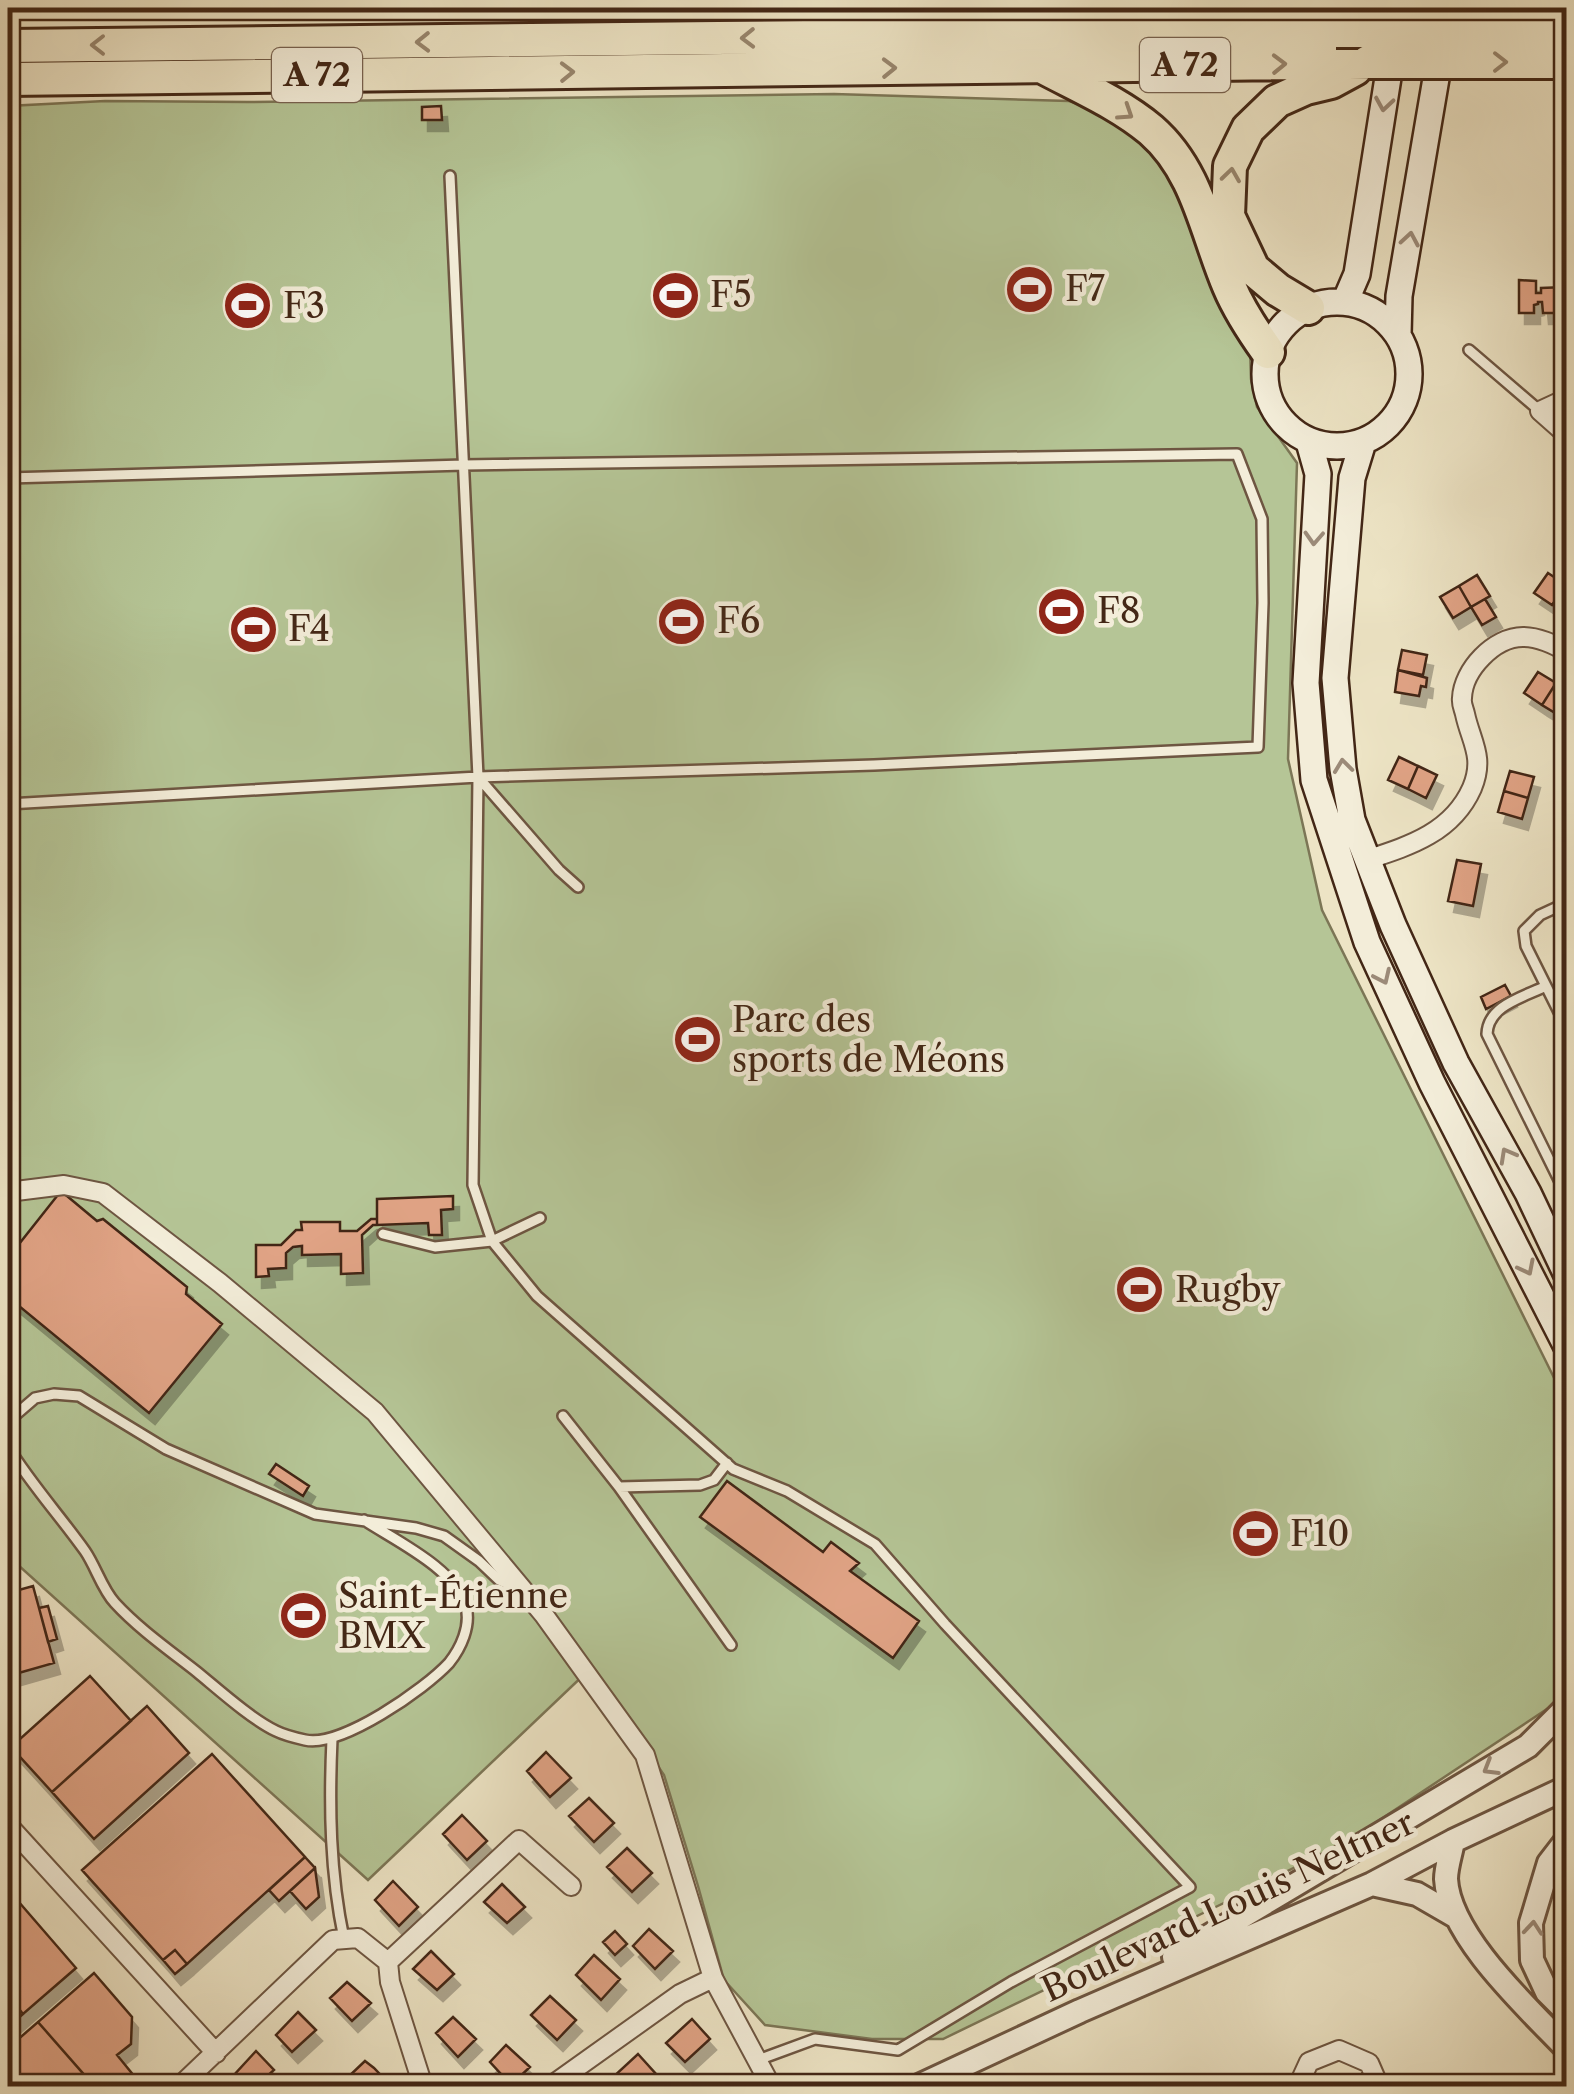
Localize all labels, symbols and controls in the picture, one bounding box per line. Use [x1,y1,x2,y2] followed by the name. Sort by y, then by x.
[740,27,756,49] one-way arrow
[415,31,431,52] one-way arrow
[90,34,106,56] one-way arrow
[1140,38,1230,92] road number: A 72
[272,48,362,102] road number: A 72
[1494,51,1509,73] one-way arrow
[1272,53,1287,75] one-way arrow
[882,57,897,79] one-way arrow
[559,62,575,83] one-way arrow
[1374,96,1395,112] one-way arrow
[1116,101,1134,120] one-way arrow
[1220,167,1241,183] one-way arrow
[1399,230,1420,247] one-way arrow
[1004,263,1056,315] sports icon: F7
[1065,267,1105,310] place label: F7
[649,269,701,321] sports icon: F5
[710,273,752,316] place label: F5
[222,280,274,332] sports icon: F3
[283,284,325,327] place label: F3
[1304,530,1325,546] one-way arrow
[1036,585,1088,637] sports icon: F8
[1097,589,1140,632] place label: F8
[656,595,708,647] sports icon: F6
[717,599,760,642] place label: F6
[227,603,279,655] sports icon: F4
[288,607,330,650] place label: F4
[1333,758,1354,774] one-way arrow
[1371,967,1391,985] one-way arrow
[732,998,1005,1081] place label: Parc des sports de Méons
[671,1014,723,1066] sports icon: Parc des sports de Méons
[1499,1147,1519,1165] one-way arrow
[1515,1258,1535,1276] one-way arrow
[1114,1264,1166,1316] sports icon: Rugby
[1175,1268,1281,1311] place label: Rugby
[1229,1508,1281,1560] sports icon: F10
[1290,1512,1350,1555] place label: F10
[338,1574,568,1657] place label: Saint-Étienne BMX
[277,1590,329,1642] sports icon: Saint-Étienne BMX
[1483,1756,1501,1775] one-way arrow
[1035,1800,1421,2011] street label: Boulevard Louis Neltner
[1522,1919,1544,1935] one-way arrow

